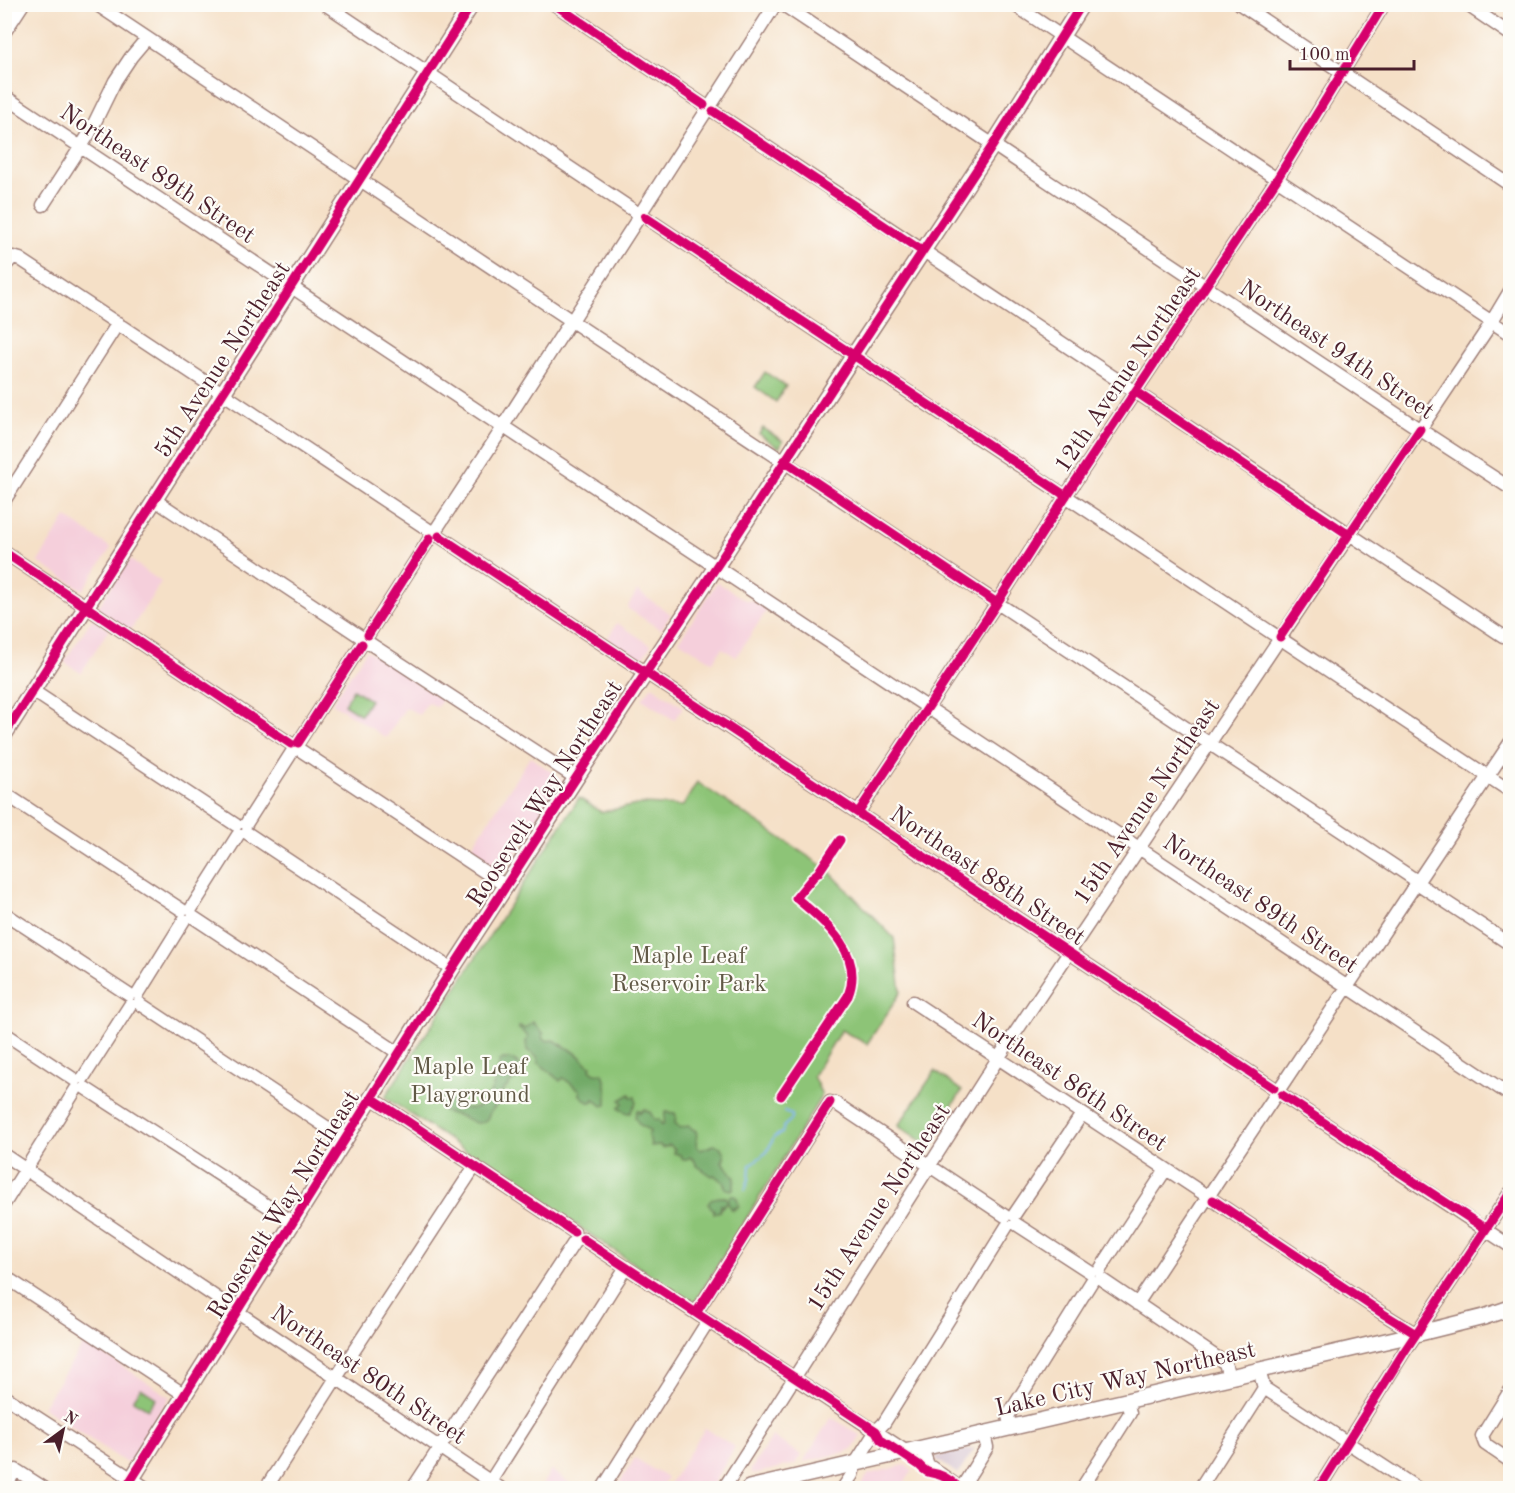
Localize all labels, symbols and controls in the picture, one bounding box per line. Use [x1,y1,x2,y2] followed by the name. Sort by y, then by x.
[1290,33,1414,71] scale bar
[1299,46,1350,64] text: 100 m
[55,100,259,249] street label: Northeast 89th Street
[151,258,296,462] street label: 5th Avenue Northeast
[1051,263,1206,477] street label: 12th Avenue Northeast
[1234,276,1438,425] street label: Northeast 94th Street
[464,677,628,912] street label: Roosevelt Way Northeast
[1070,695,1225,909] street label: 15th Avenue Northeast
[885,802,1089,951] street label: Northeast 88th Street
[1158,830,1362,979] street label: Northeast 89th Street
[611,945,767,997] park label: Maple Leaf Reservoir Park
[967,1008,1171,1157] street label: Northeast 86th Street
[410,1056,530,1108] park label: Maple Leaf Playground
[204,1086,365,1324] street label: Roosevelt Way Northeast
[804,1100,956,1316] street label: 15th Avenue Northeast
[266,1301,470,1450] street label: Northeast 80th Street
[993,1338,1258,1422] street label: Lake City Way Northeast
[33,1400,93,1460] north arrow
[61,1409,80,1430] text: N

